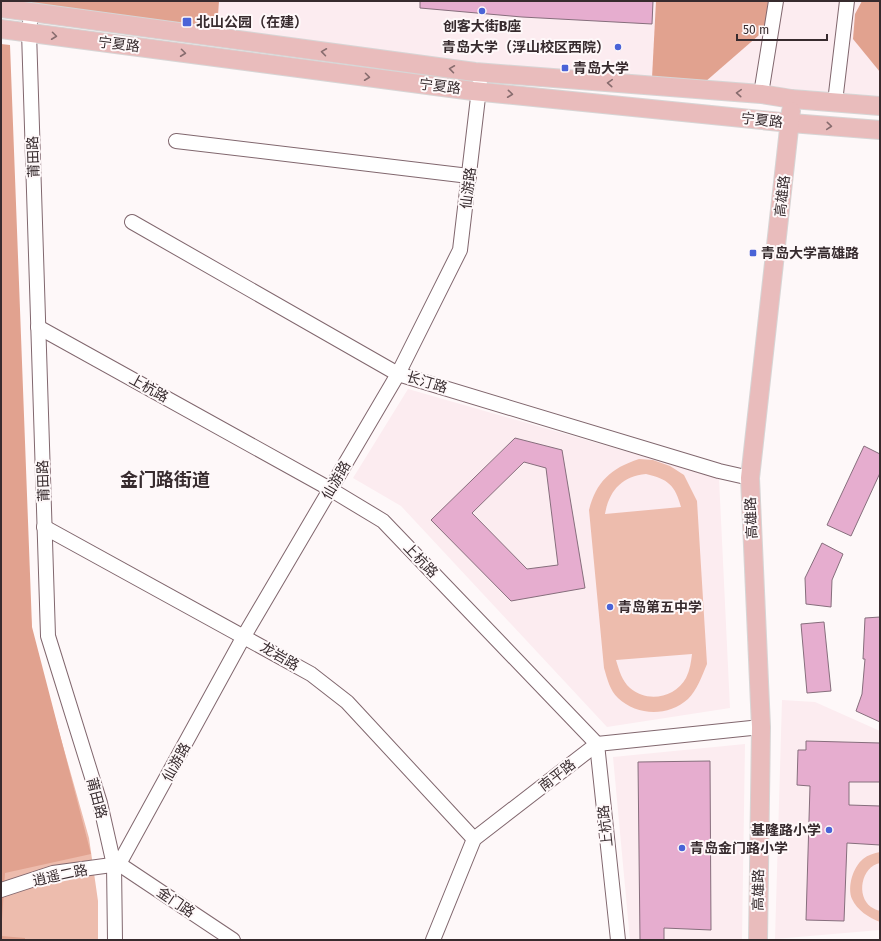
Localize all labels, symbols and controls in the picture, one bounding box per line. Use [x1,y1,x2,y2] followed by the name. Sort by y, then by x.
[477,6,487,16] marker: 创客大街B座
[196,14,308,31] place label: 北山公园（在建）
[181,16,193,28] marker: 北山公园（在建）
[737,16,827,42] scale bar
[443,18,521,35] place label: 创客大街B座
[743,23,769,37] text: 50 m
[51,31,57,40] one-way arrow
[97,34,141,55] street label: 宁夏路
[442,39,610,56] place label: 青岛大学（浮山校区西院）
[613,42,623,52] marker: 青岛大学（浮山校区西院）
[179,48,186,57] one-way arrow
[321,48,327,57] one-way arrow
[573,60,629,77] place label: 青岛大学
[560,63,570,73] marker: 青岛大学
[449,65,456,74] one-way arrow
[364,72,370,81] one-way arrow
[418,76,462,97] street label: 宁夏路
[607,79,613,88] one-way arrow
[736,88,742,97] one-way arrow
[507,90,513,99] one-way arrow
[740,110,784,131] street label: 宁夏路
[826,121,832,130] one-way arrow
[24,136,43,178] street label: 莆田路
[458,166,479,210] street label: 仙游路
[772,174,793,218] street label: 高雄路
[761,245,859,262] place label: 青岛大学高雄路
[748,248,758,258] marker: 青岛大学高雄路
[404,368,449,397] street label: 长汀路
[126,371,171,406] street label: 上杭路
[319,458,354,503] street label: 仙游路
[34,460,53,502] street label: 莆田路
[120,469,210,491] district label: 金门路街道
[742,497,761,539] street label: 高雄路
[400,539,441,581] street label: 上杭路
[618,599,702,616] place label: 青岛第五中学
[605,602,615,612] marker: 青岛第五中学
[257,639,302,674] street label: 龙岩路
[159,740,194,785] street label: 仙游路
[536,756,579,795] street label: 南平路
[83,776,110,821] street label: 莆田路
[595,804,616,848] street label: 上杭路
[751,822,821,839] place label: 基隆路小学
[824,825,834,835] marker: 基隆路小学
[690,840,788,857] place label: 青岛金门路小学
[677,843,687,853] marker: 青岛金门路小学
[31,861,89,890] street label: 逍遥二路
[750,869,767,911] street label: 高雄路
[154,884,198,921] street label: 金门路

